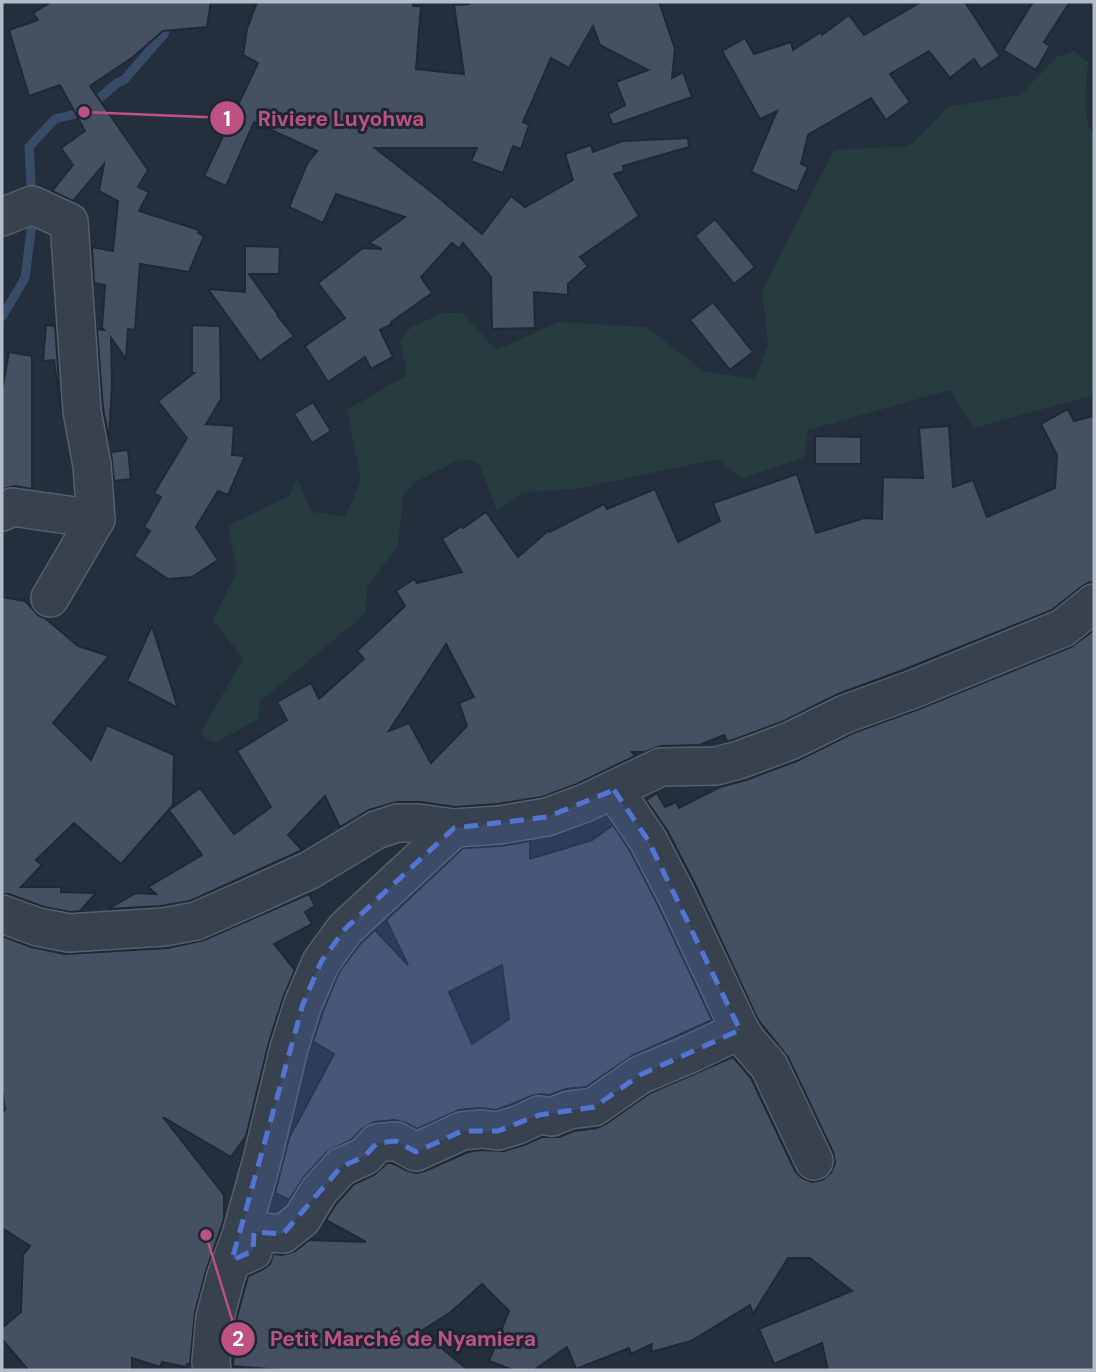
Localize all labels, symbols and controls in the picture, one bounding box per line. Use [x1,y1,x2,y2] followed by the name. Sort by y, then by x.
[209,97,439,139] callout: Riviere Luyohwa
[223,105,231,133] text: 1
[258,105,424,133] text: Riviere Luyohwa
[221,1318,550,1360] callout: Petit Marché de Nyamiera
[232,1325,244,1353] text: 2
[270,1325,536,1353] text: Petit Marché de Nyamiera

